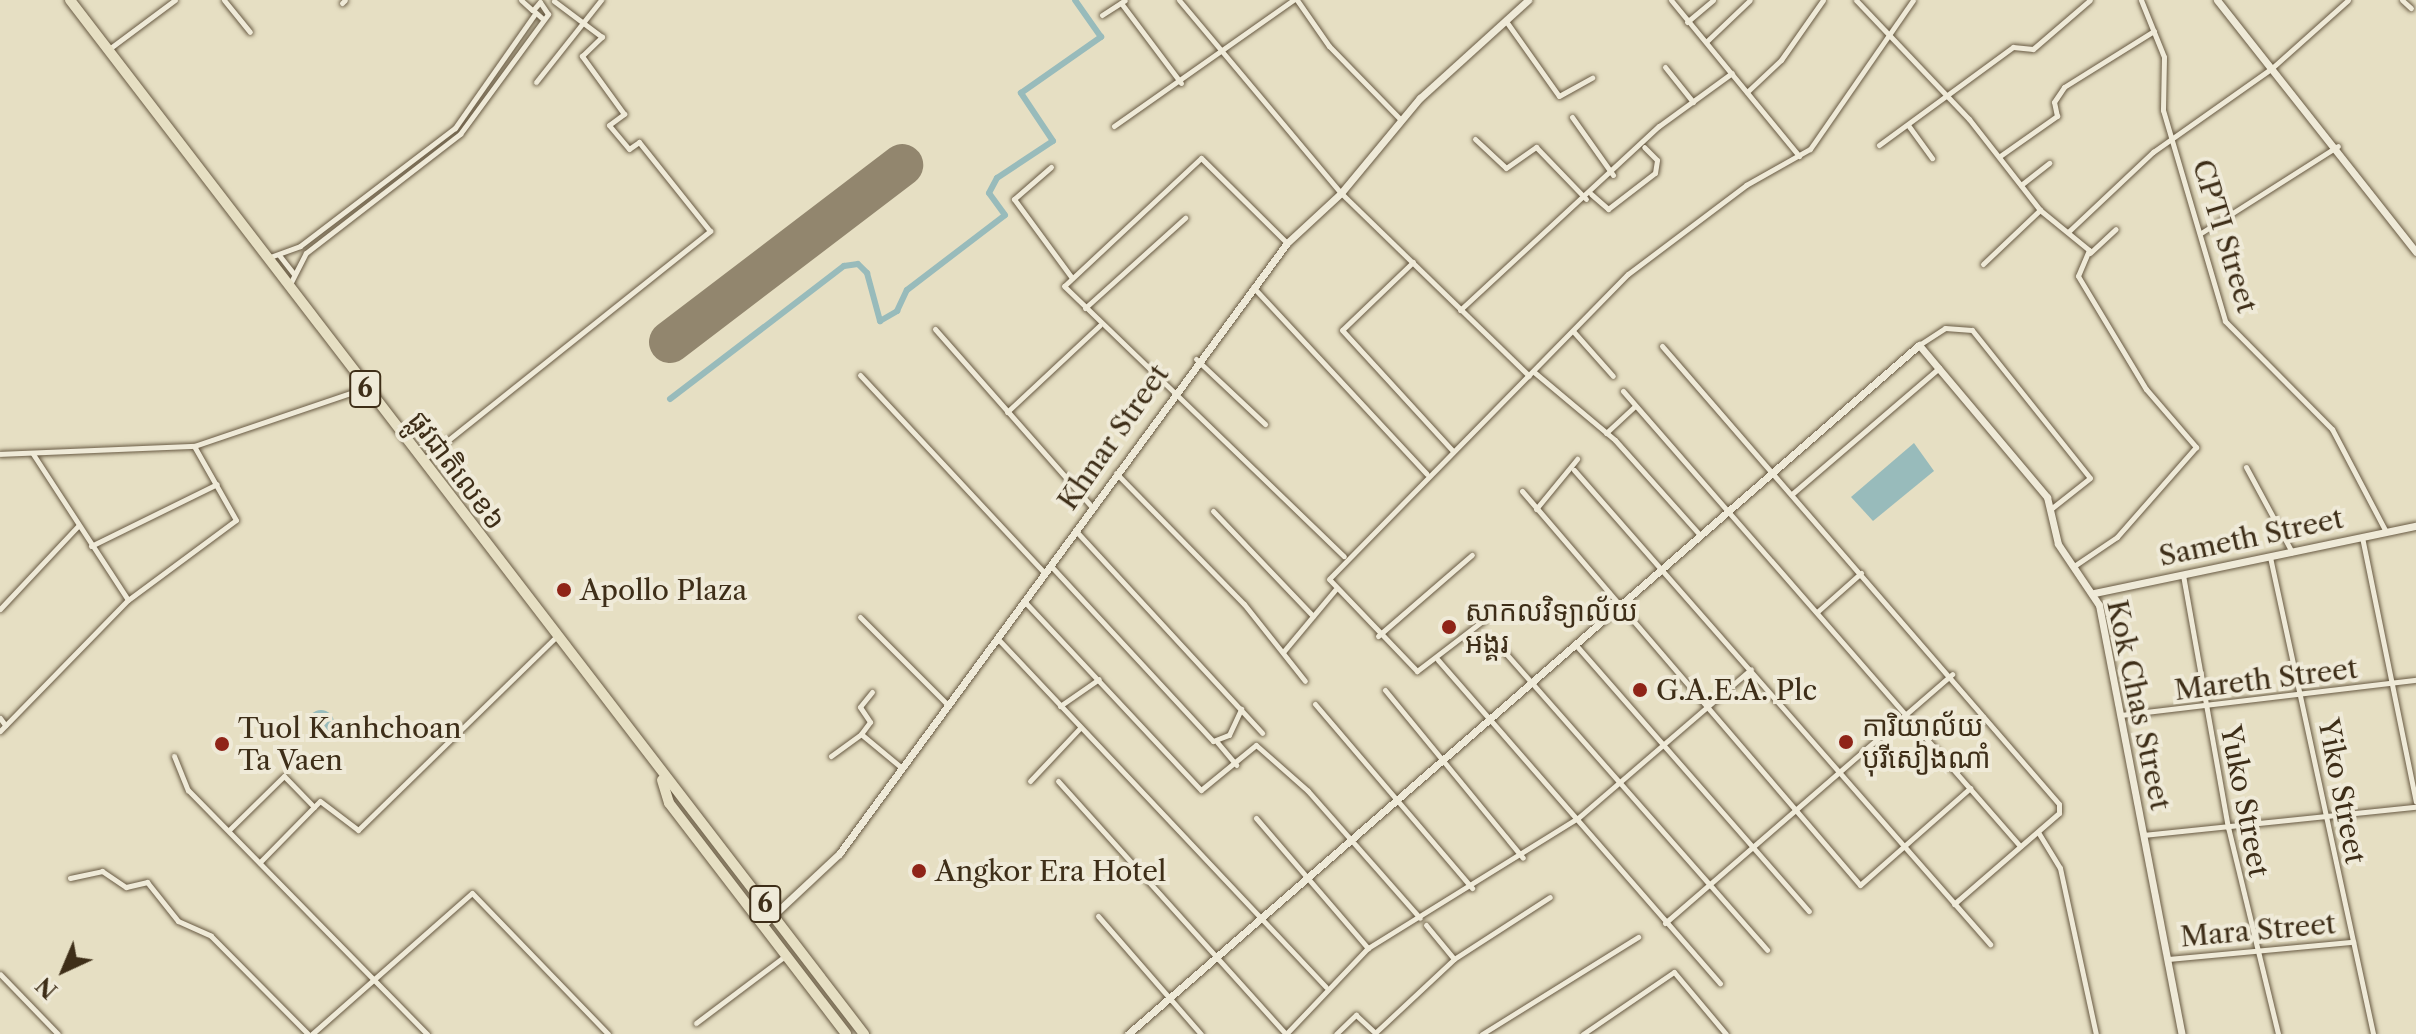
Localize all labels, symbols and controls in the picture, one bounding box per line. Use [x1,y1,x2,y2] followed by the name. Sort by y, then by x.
[2186,155,2264,317] street label: CPTI Street
[1050,358,1176,516] street label: Khnar Street
[349,367,381,411] road number: 6
[401,404,513,536] street label: ផ្លូវជាតិលេខ៦
[2156,501,2346,573] street label: Sameth Street
[580,573,747,607] place label: Apollo Plaza
[555,581,573,599] marker: Apollo Plaza
[1465,594,1638,660] place label: សាកលវិទ្យាល័យ អង្គរ
[2100,597,2178,813] street label: Kok Chas Street
[1440,618,1458,636] marker: សាកលវិទ្យាល័យ អង្គរ
[2173,651,2359,707] street label: Mareth Street
[1656,673,1817,707] place label: G.A.E.A. Plc
[1631,681,1649,699] marker: G.A.E.A. Plc
[1862,709,1991,775] place label: ការិយាល័យ បុរីសៀងណាំ
[238,711,461,777] place label: Tuol Kanhchoan Ta Vaen
[2311,715,2373,867] street label: Yiko Street
[2214,722,2276,880] street label: Yuko Street
[1837,733,1855,751] marker: ការិយាល័យ បុរីសៀងណាំ
[213,735,231,753] marker: Tuol Kanhchoan Ta Vaen
[935,854,1167,888] place label: Angkor Era Hotel
[910,862,928,880] marker: Angkor Era Hotel
[749,882,781,926] road number: 6
[2179,906,2337,954] street label: Mara Street
[24,930,104,1010] north arrow
[31,971,63,1004] text: N

